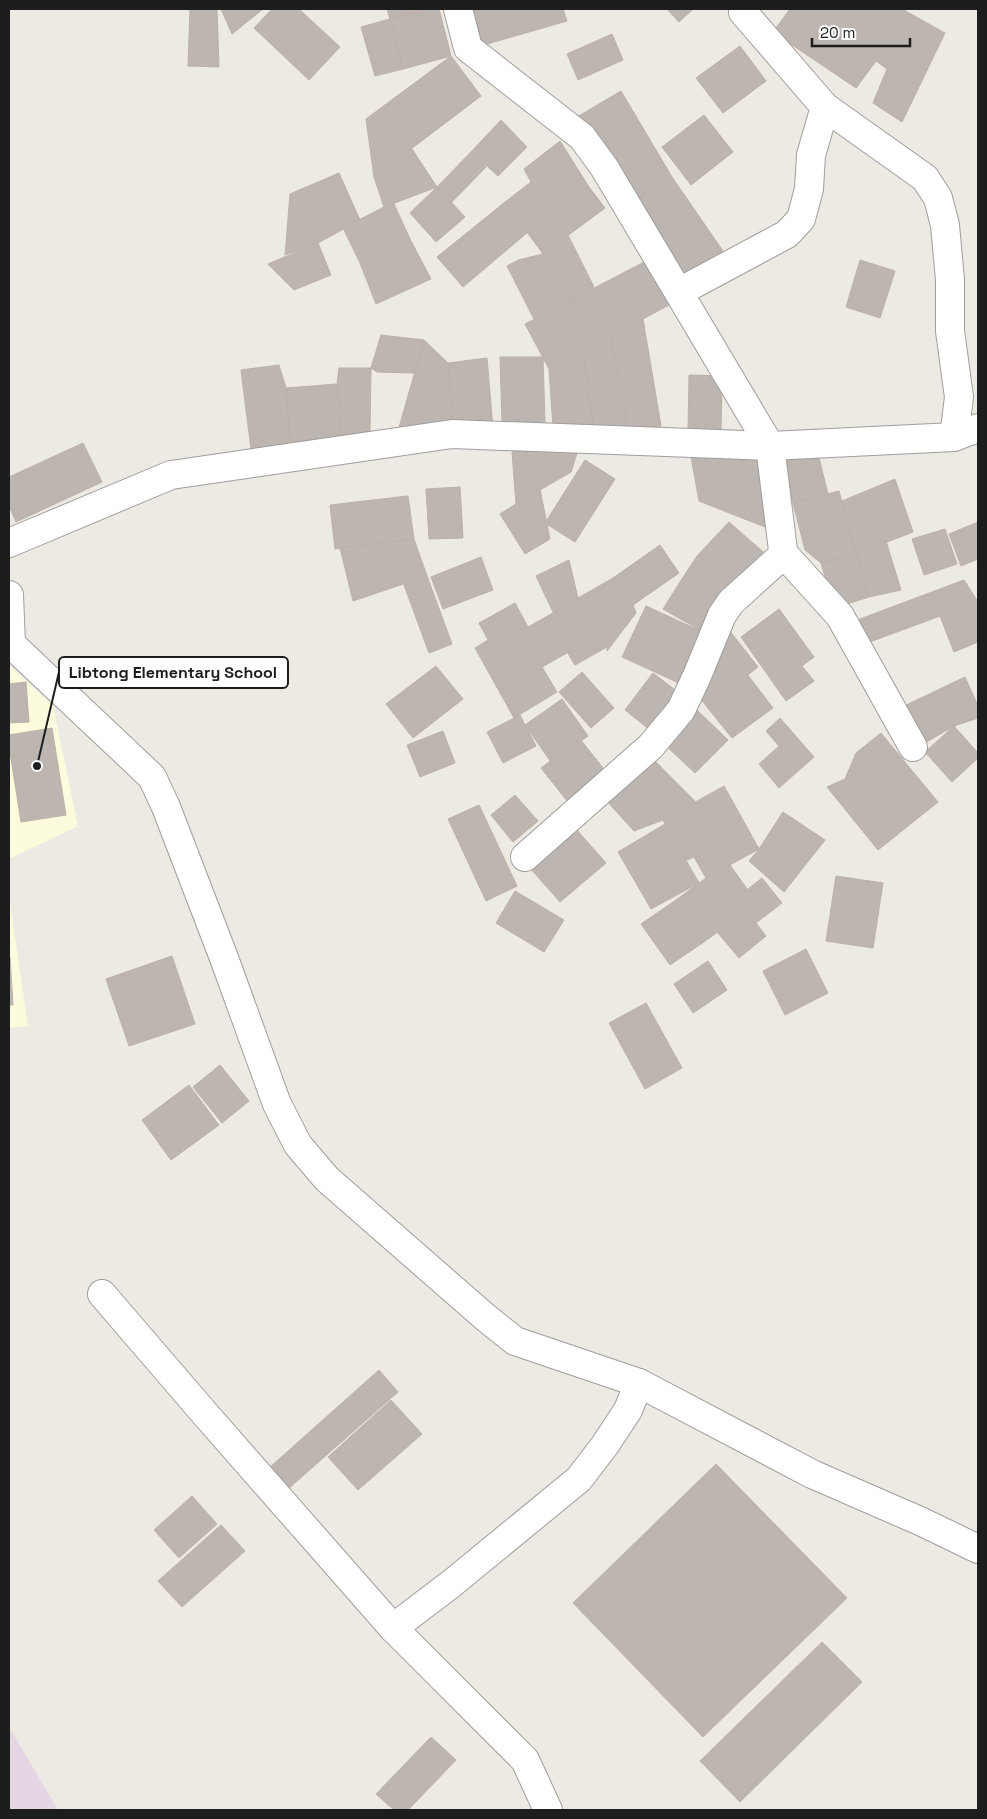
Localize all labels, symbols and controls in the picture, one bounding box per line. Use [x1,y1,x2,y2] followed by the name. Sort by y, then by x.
[812,15,910,47] scale bar
[820,23,855,42] text: 20 m
[59,657,288,688] callout: Libtong Elementary School
[69,662,277,683] text: Libtong Elementary School

